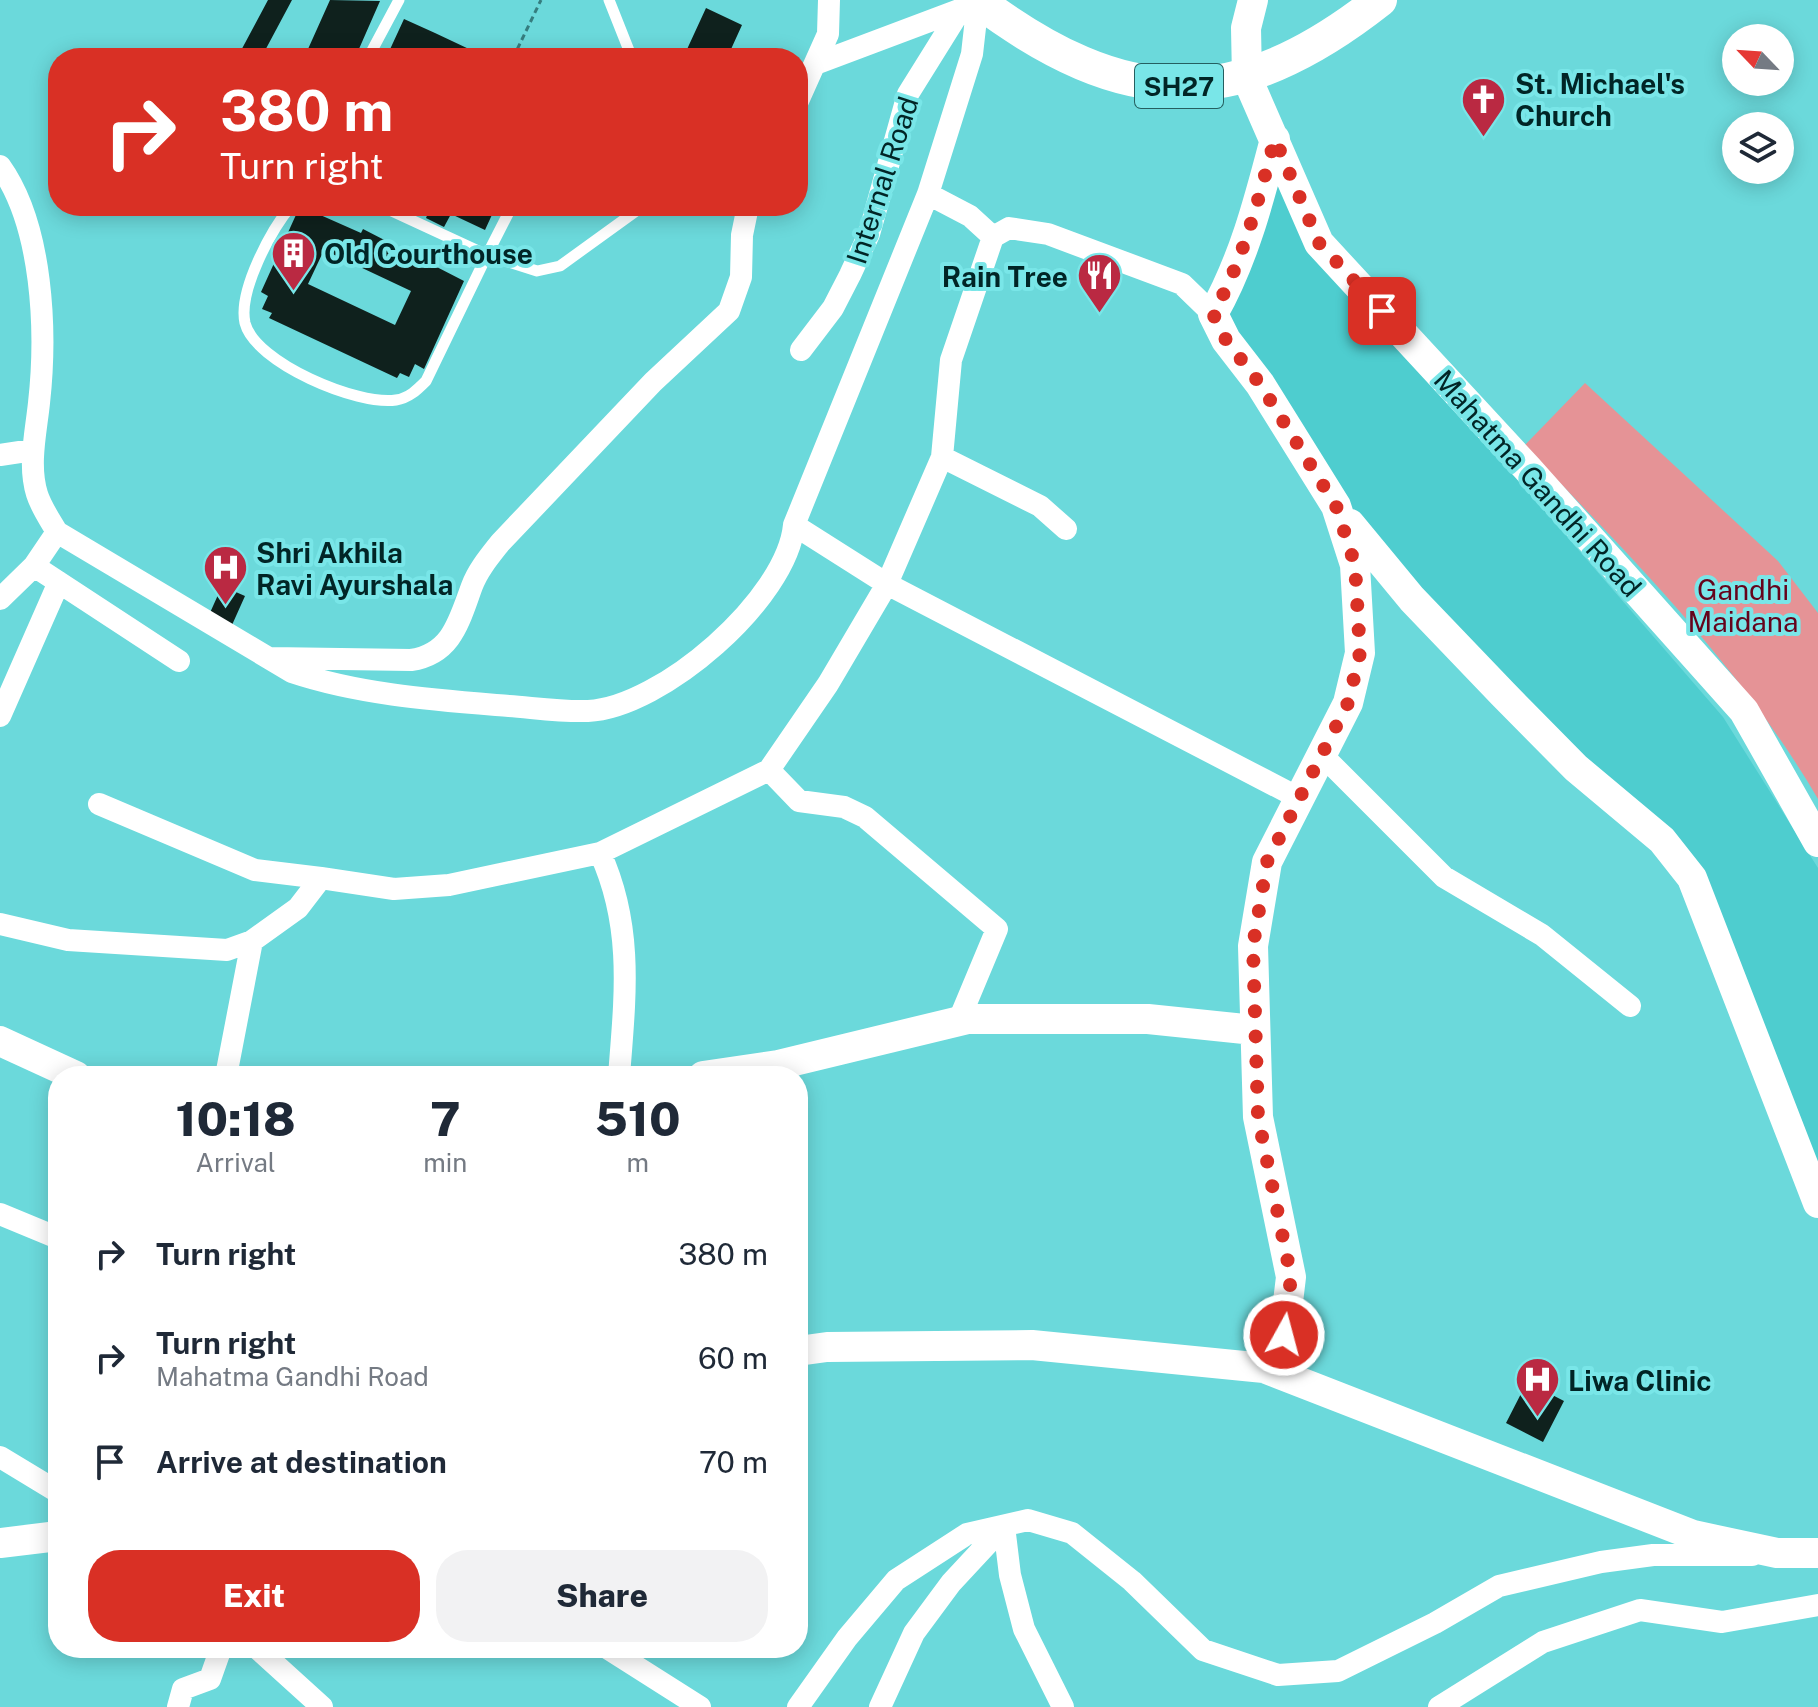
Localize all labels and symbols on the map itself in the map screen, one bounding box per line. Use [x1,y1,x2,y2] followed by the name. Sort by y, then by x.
[1722,24,1794,96] north arrow
[1135,64,1223,108] road number: SH27
[1515,67,1685,132] place label: St. Michael's Church
[1460,75,1508,138] church icon: St. Michael's Church
[839,92,925,268] street label: Internal Road
[269,229,317,292] building icon: Old Courthouse
[324,237,533,270] place label: Old Courthouse
[1075,252,1123,315] restaurant icon: Rain Tree
[942,260,1068,293] place label: Rain Tree
[1348,277,1416,345] pin
[1427,363,1649,603] street label: Mahatma Gandhi Road
[256,536,453,601] place label: Shri Akhila Ravi Ayurshala
[201,544,249,607] hospital icon: Shri Akhila Ravi Ayurshala
[1688,573,1798,638] park label: Gandhi Maidana
[1242,1293,1326,1377] position arrow
[1513,1356,1561,1419] hospital icon: Liwa Clinic
[1568,1364,1712,1397] place label: Liwa Clinic

